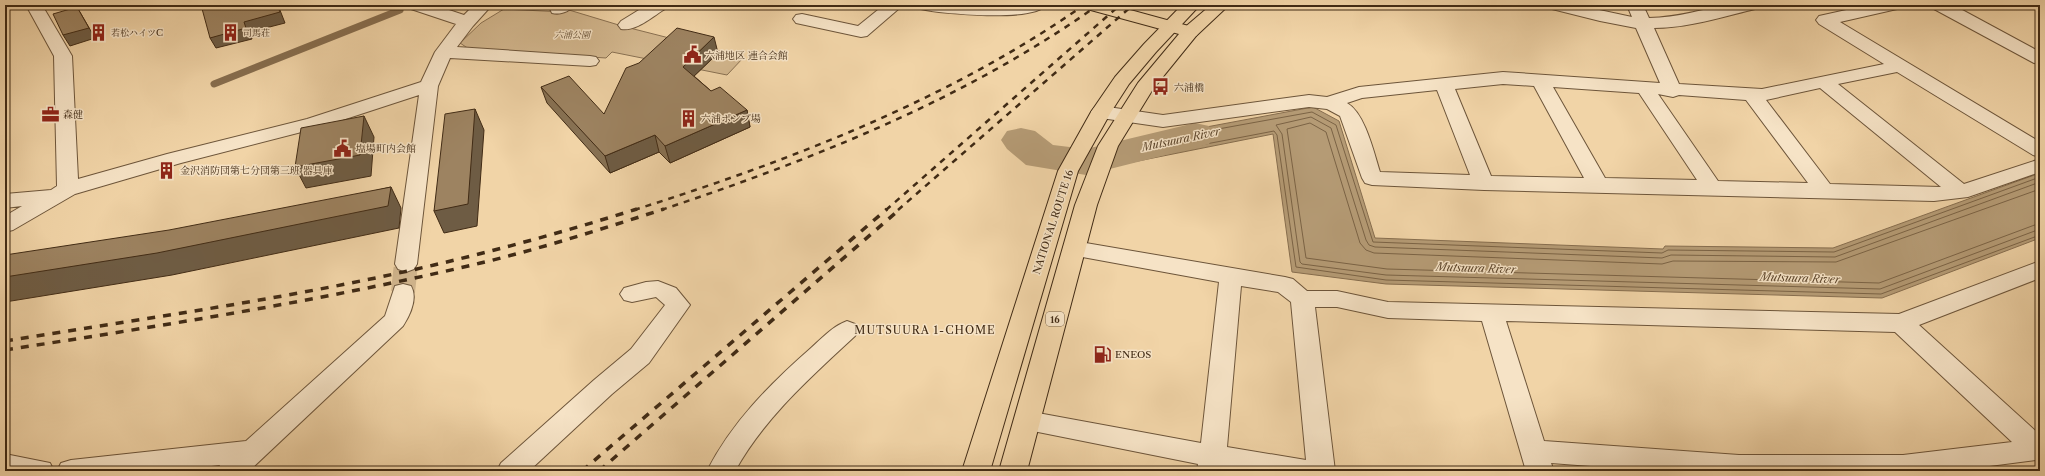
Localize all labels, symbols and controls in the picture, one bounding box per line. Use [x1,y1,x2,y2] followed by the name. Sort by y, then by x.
[88,22,108,42] building icon: 若松ハイツC
[220,22,240,42] building icon: 司馬荘
[111,27,163,38] place label: 若松ハイツC
[243,27,270,38] place label: 司馬荘
[554,29,592,40] park label: 六浦公園
[682,45,702,65] public building icon: 六浦地区 連合会館
[705,49,788,62] place label: 六浦地区 連合会館
[1151,77,1171,97] bus stop icon: 六浦橋
[1174,81,1204,94] place label: 六浦橋
[40,104,60,124] office icon: 森健
[63,108,83,121] place label: 森健
[678,108,698,128] building icon: 六浦ポンプ場
[701,112,761,125] place label: 六浦ポンプ場
[1139,124,1222,155] water label: Mutsuura River
[333,138,353,158] public building icon: 塩場町内会館
[356,142,416,155] place label: 塩場町内会館
[157,160,177,180] building icon: 金沢消防団第七分団第三班 器具庫
[180,164,333,177] place label: 金沢消防団第七分団第三班 器具庫
[1030,168,1076,276] street label: NATIONAL ROUTE 16
[1434,260,1517,276] water label: Mutsuura River
[1758,270,1841,286] water label: Mutsuura River
[1046,312,1064,326] road number: 16
[854,323,996,337] district label: MUTSUURA 1-CHOME
[1092,344,1112,364] fuel station icon: ENEOS
[1115,348,1151,361] place label: ENEOS

